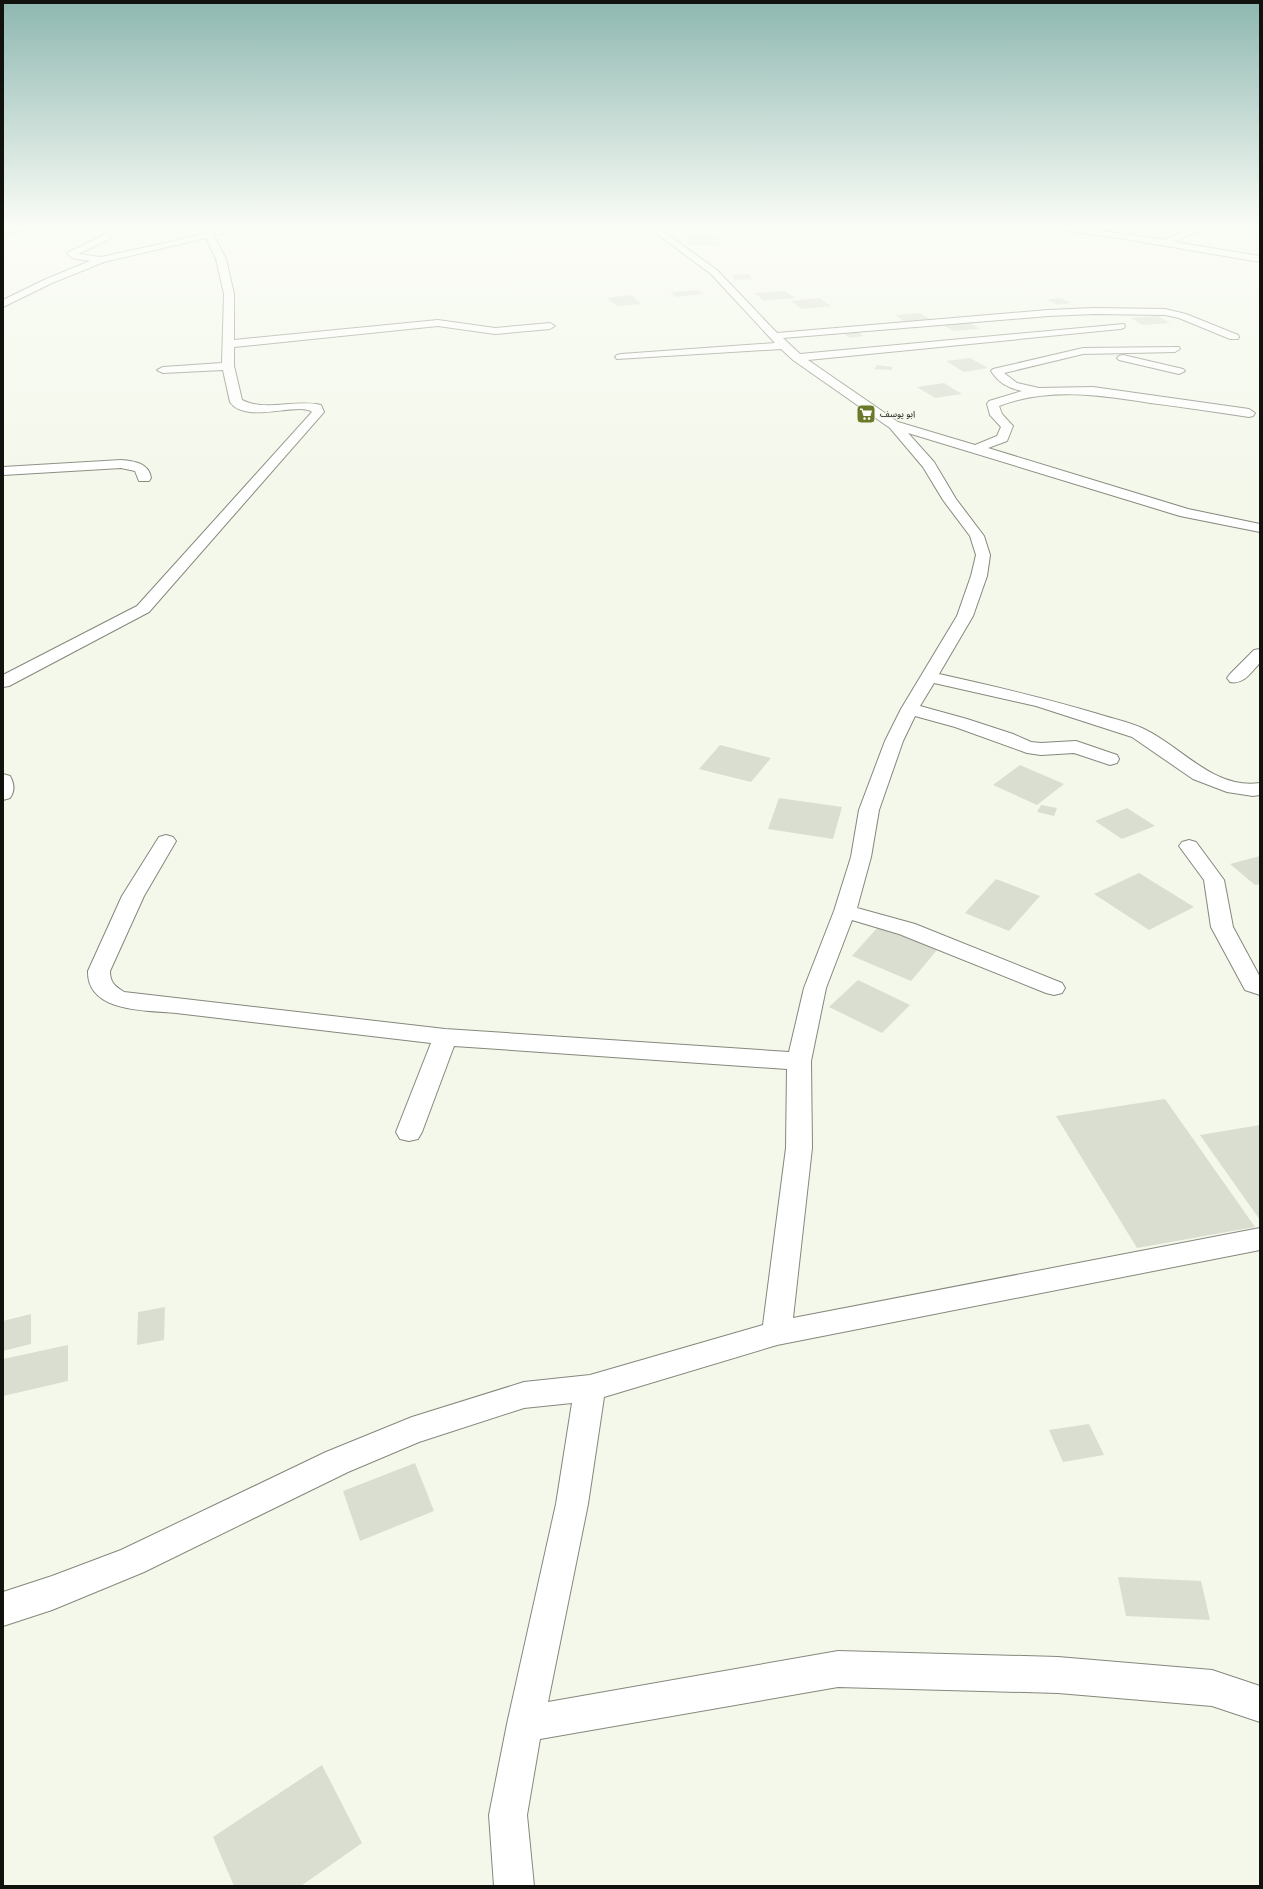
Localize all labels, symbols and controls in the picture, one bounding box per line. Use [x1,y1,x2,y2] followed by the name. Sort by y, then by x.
[855,403,877,425] supermarket icon: ابو يوسف
[880,409,915,420] place label: ابو يوسف

